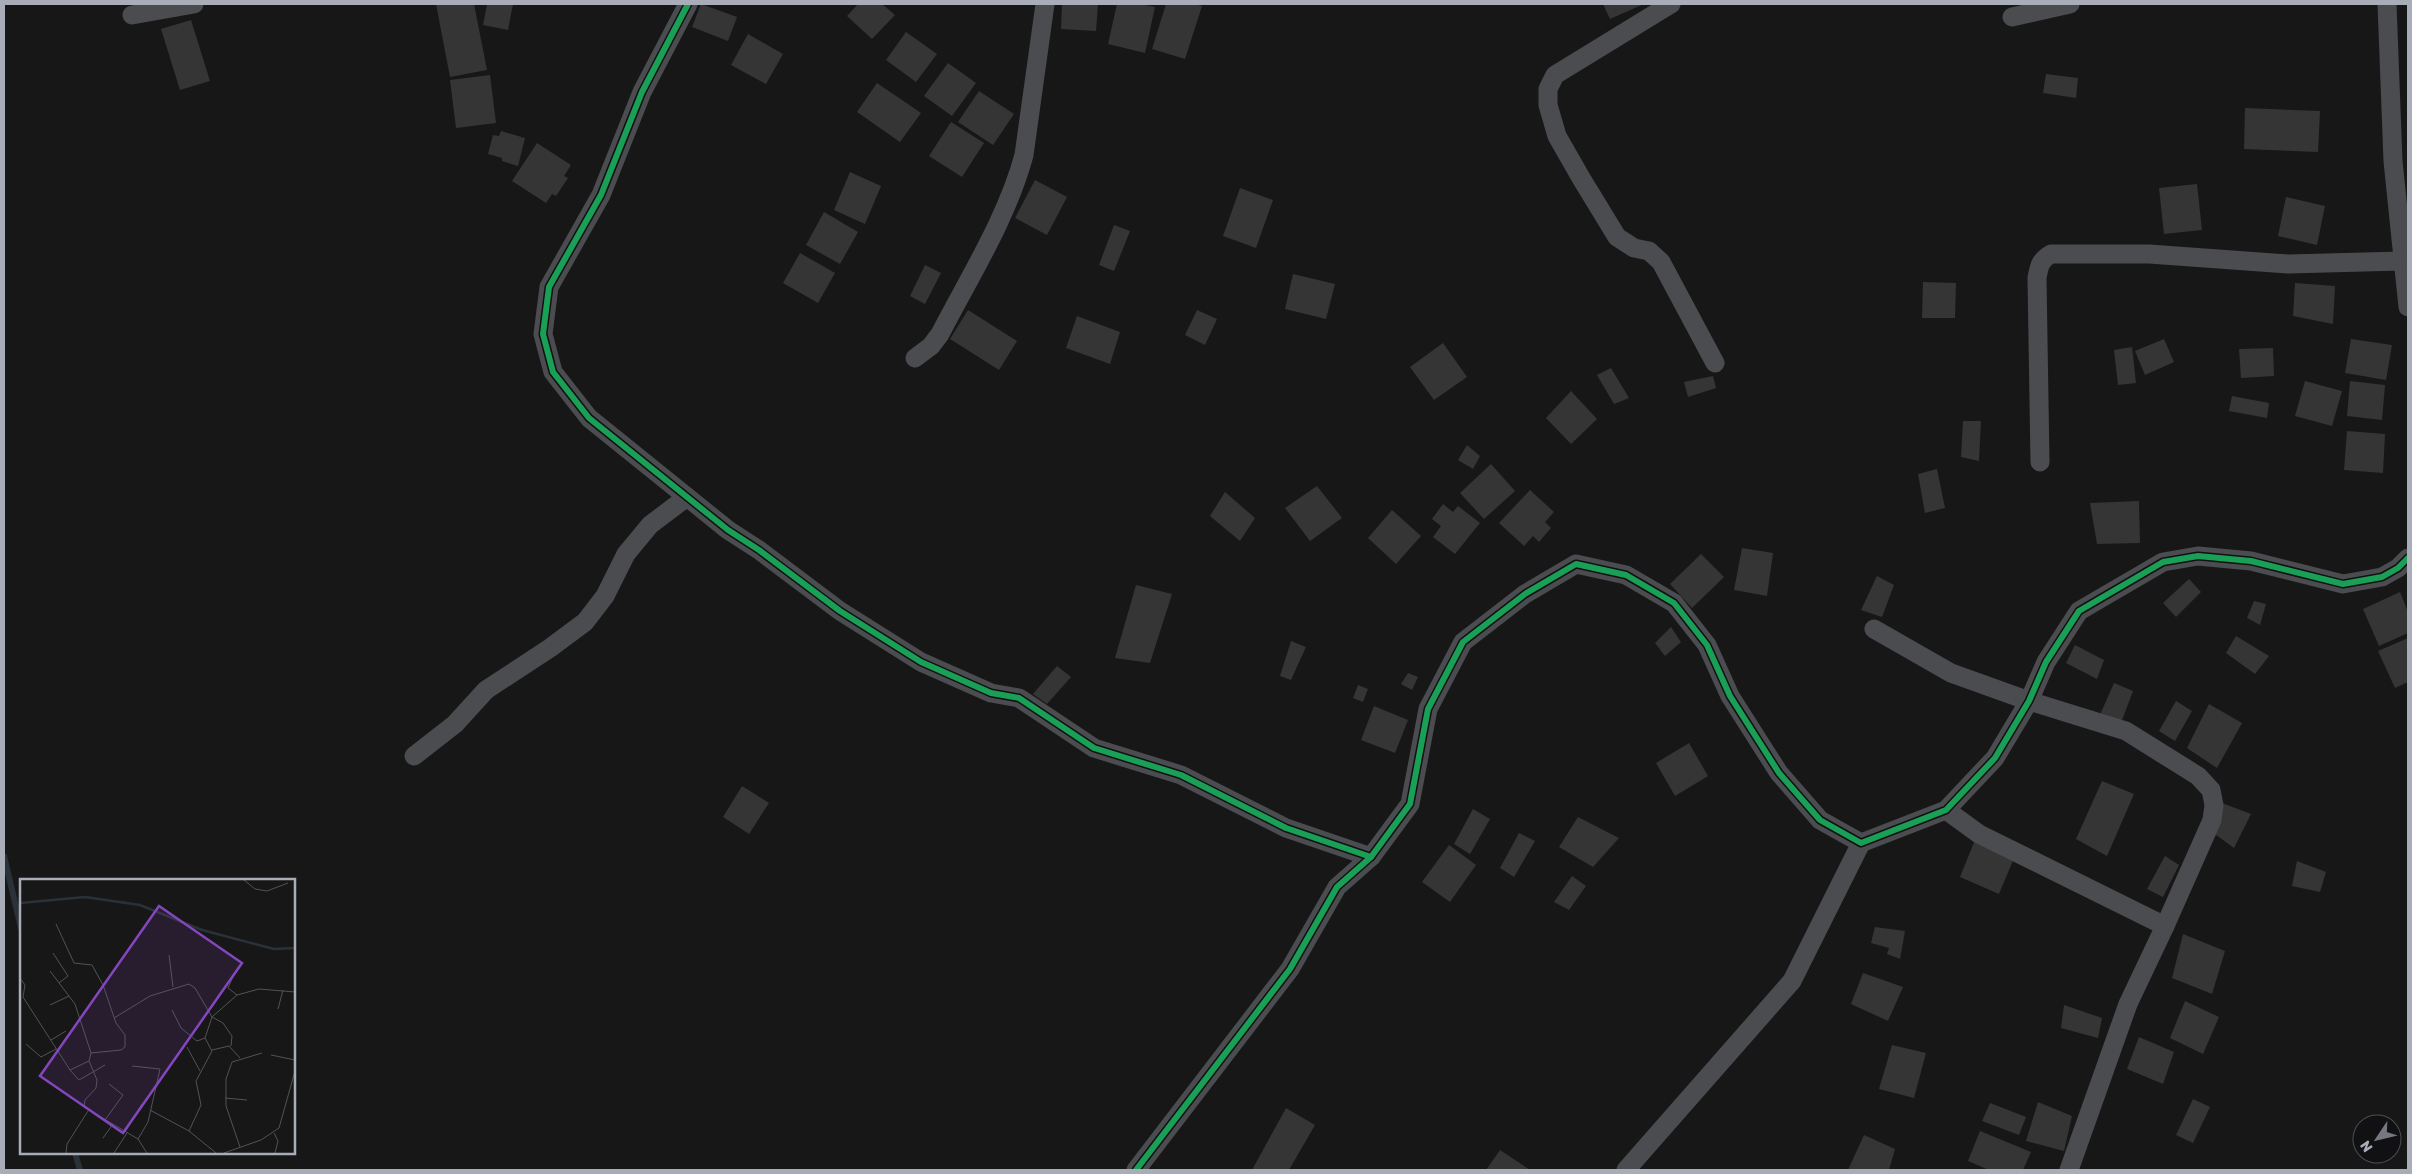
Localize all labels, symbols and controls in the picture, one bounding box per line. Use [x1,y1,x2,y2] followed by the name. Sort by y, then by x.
[20,879,295,1154] inset map
[2352,1114,2402,1164] north arrow
[2357,1137,2377,1155] text: N

